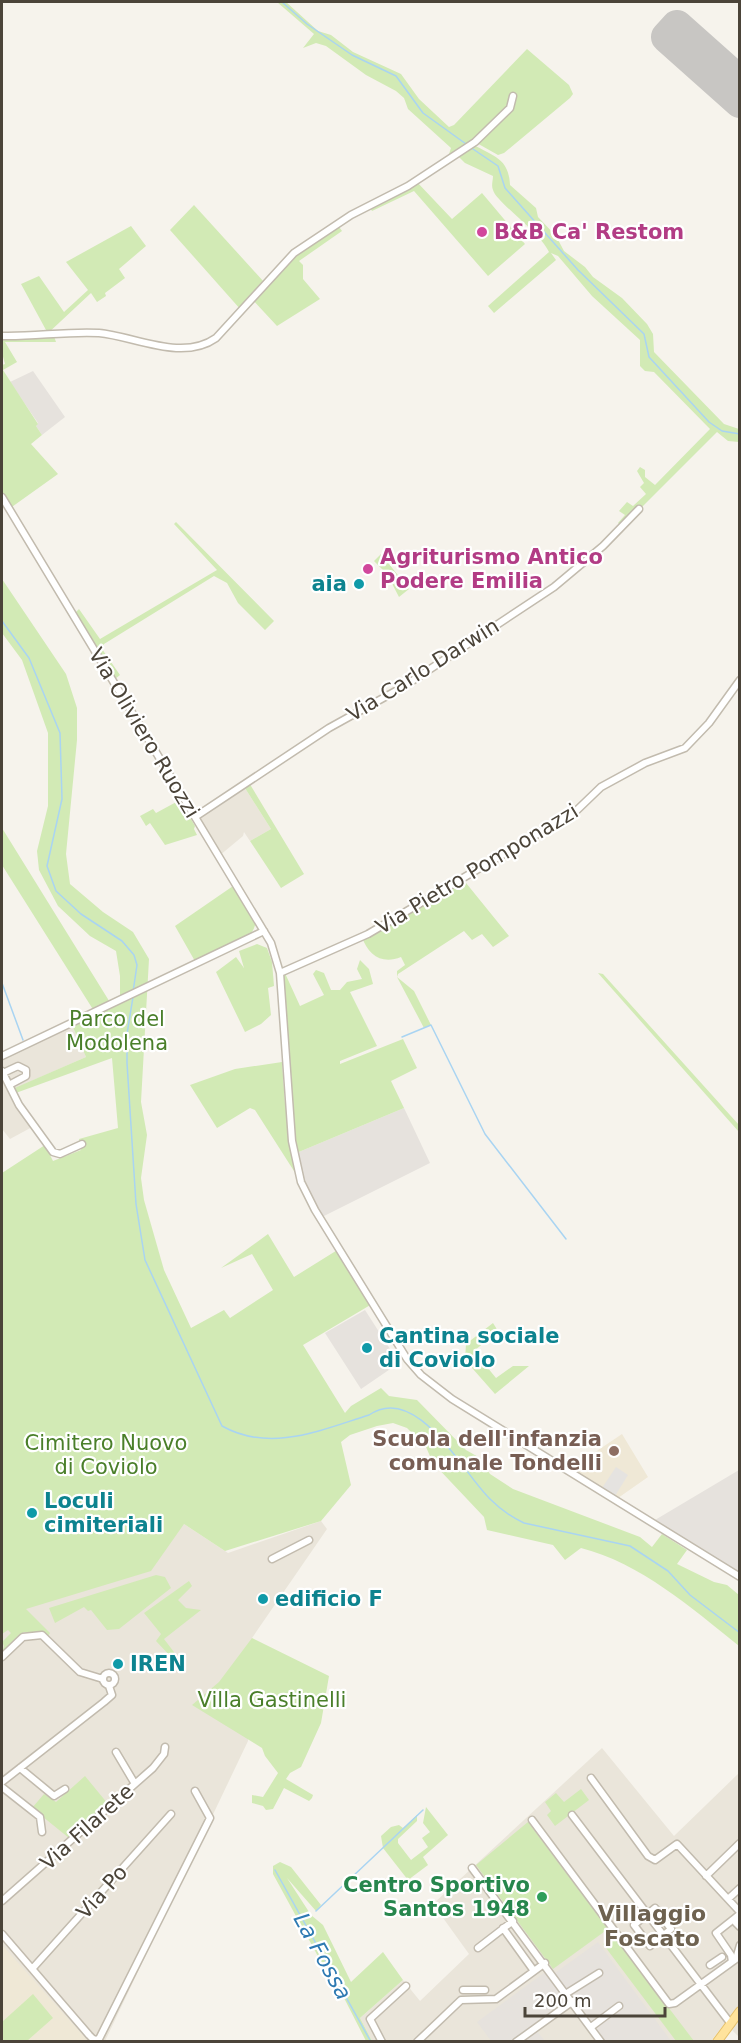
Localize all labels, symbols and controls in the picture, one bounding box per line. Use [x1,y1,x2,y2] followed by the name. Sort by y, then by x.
[494,220,684,244] place label: B&B Ca' Restom
[475,225,489,239] marker: B&B Ca' Restom
[380,545,603,593] place label: Agriturismo Antico Podere Emilia
[361,562,375,576] marker: Agriturismo Antico Podere Emilia
[311,572,347,596] place label: aia
[352,577,366,591] marker: aia
[343,614,503,726] street label: Via Carlo Darwin
[84,644,204,822] street label: Via Oliviero Ruozzi
[372,799,582,939] street label: Via Pietro Pomponazzi
[66,1007,168,1055] park label: Parco del Modolena
[379,1324,559,1372] place label: Cantina sociale di Coviolo
[360,1341,374,1355] marker: Cantina sociale di Coviolo
[372,1427,602,1475] place label: Scuola dell'infanzia comunale Tondelli
[25,1431,187,1479] park label: Cimitero Nuovo di Coviolo
[607,1444,621,1458] marker: Scuola dell'infanzia comunale Tondelli
[44,1489,163,1537] place label: Loculi cimiteriali
[25,1506,39,1520] marker: Loculi cimiteriali
[275,1587,383,1611] place label: edificio F
[256,1592,270,1606] marker: edificio F
[130,1652,186,1676] place label: IREN
[111,1657,125,1671] marker: IREN
[198,1688,346,1712] park label: Villa Gastinelli
[36,1779,138,1875] street label: Via Filarete
[72,1860,132,1924] street label: Via Po
[343,1873,530,1921] place label: Centro Sportivo Santos 1948
[535,1890,549,1904] marker: Centro Sportivo Santos 1948
[598,1901,706,1951] district label: Villaggio Foscato
[289,1909,357,2004] water label: La Fossa
[525,1980,664,2018] scale bar
[534,1990,592,2011] text: 200 m

